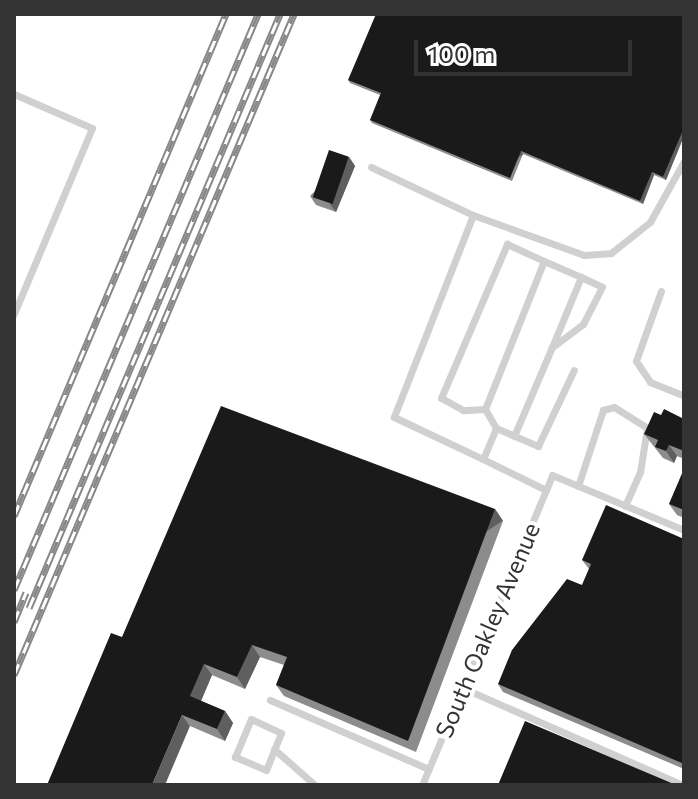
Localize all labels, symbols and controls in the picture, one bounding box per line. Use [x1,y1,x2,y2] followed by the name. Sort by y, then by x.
[418,24,636,74] scale bar
[428,39,495,68] text: 100 m
[429,518,545,742] street label: South Oakley Avenue

